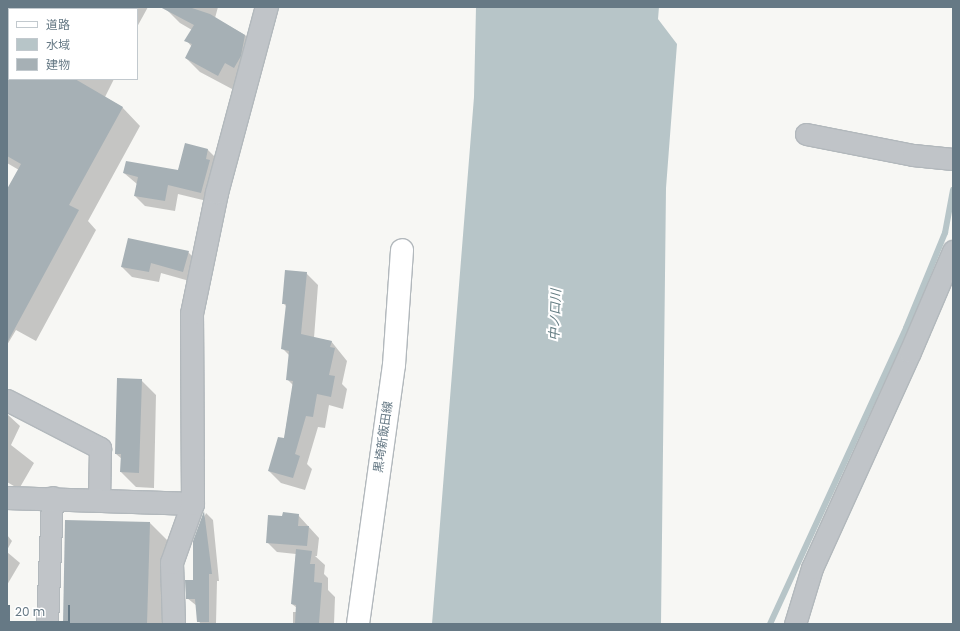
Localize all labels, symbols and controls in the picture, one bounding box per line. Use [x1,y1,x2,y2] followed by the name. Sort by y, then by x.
[8,8,138,80] legend
[46,16,70,33] text: 道路
[46,36,70,53] text: 水域
[46,56,70,73] text: 建物
[547,289,565,341] water label: 中ノ口川
[371,400,395,474] street label: 黒埼新飯田線
[10,597,72,623] scale bar
[15,603,45,620] text: 20 m

